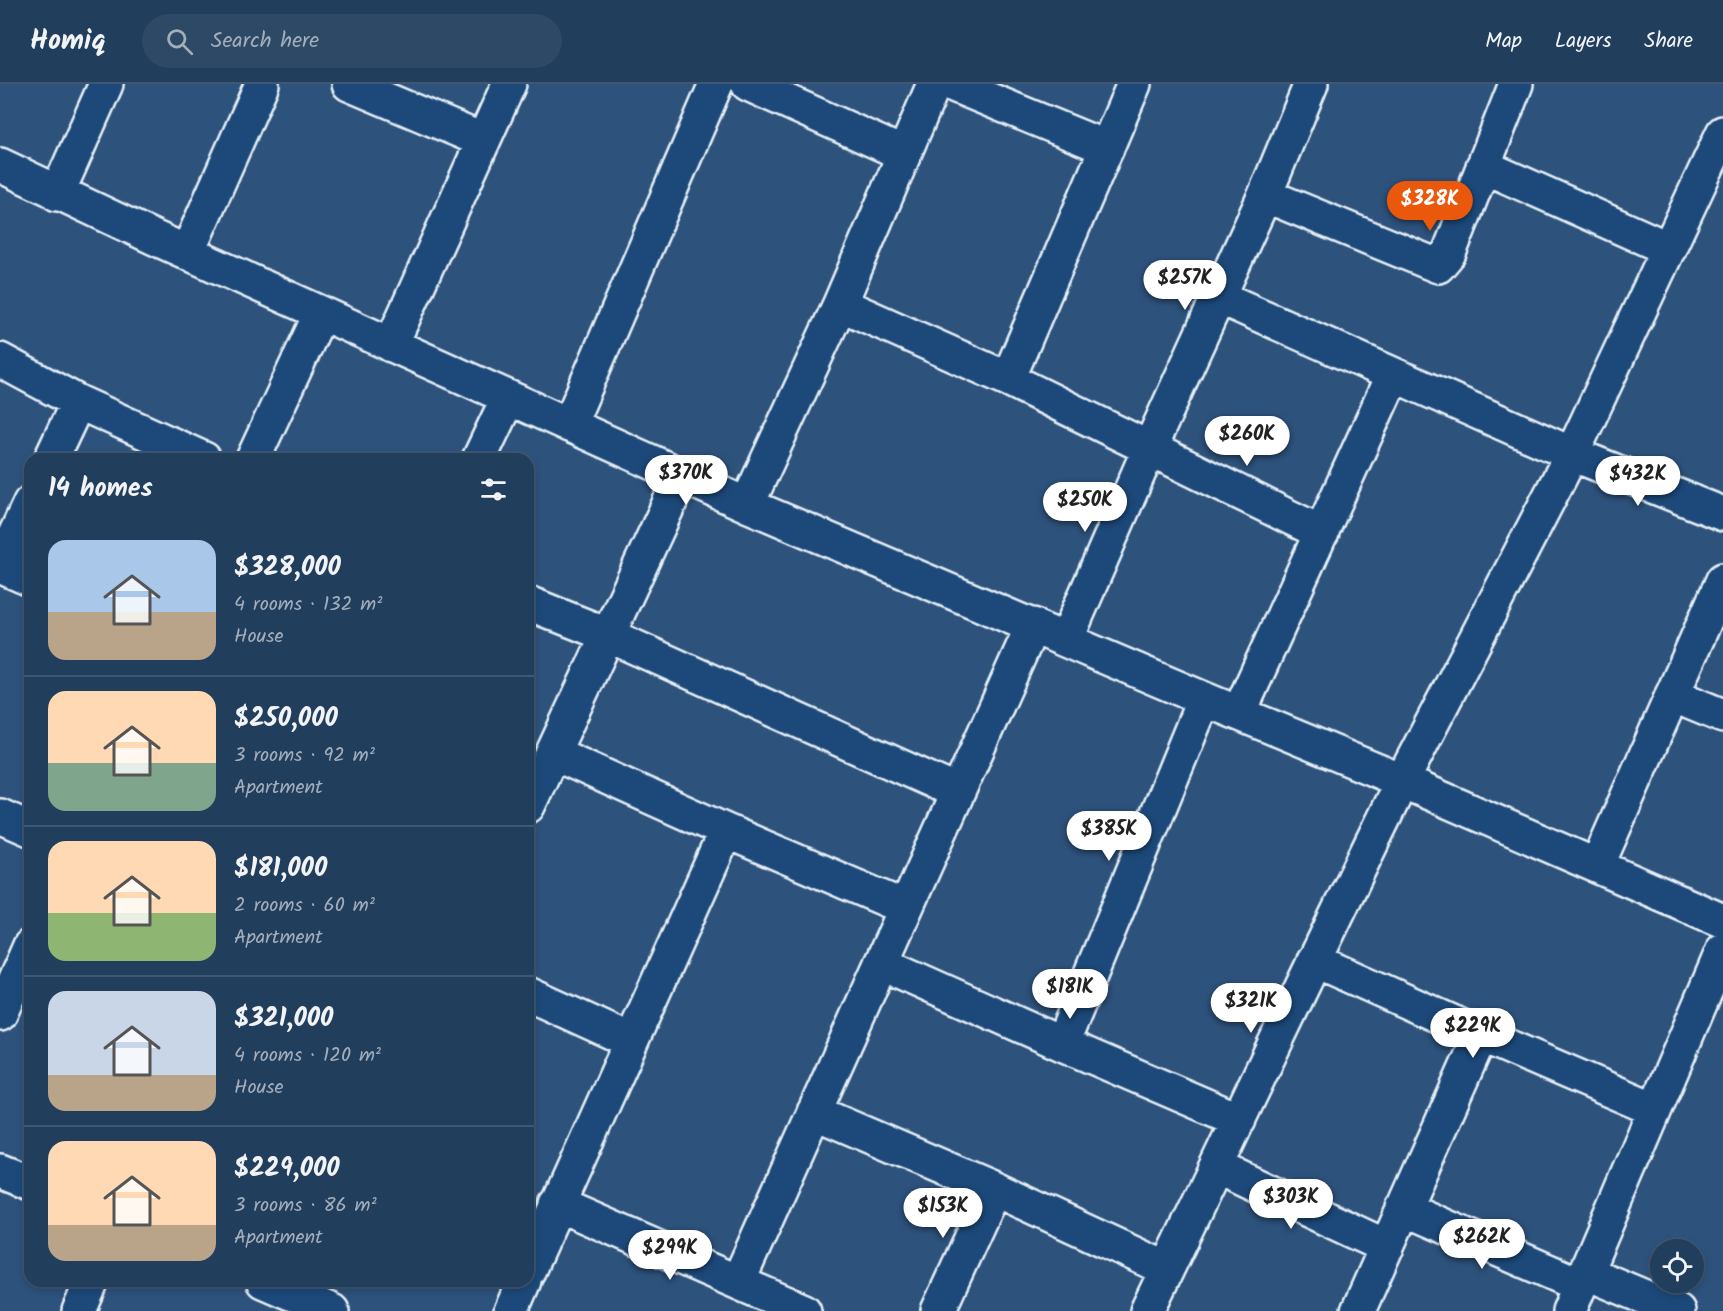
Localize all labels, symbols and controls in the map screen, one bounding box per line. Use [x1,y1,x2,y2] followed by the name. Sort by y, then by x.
[142,14,562,68] search box
[30,19,106,64] text: Homiq
[211,24,319,59] text: Search here
[163,25,196,58] icon: search
[1485,25,1522,58] text: Map
[1555,25,1611,58] text: Layers
[1644,25,1693,58] text: Share
[1388,181,1472,232] pin: $328K
[1401,184,1459,216] text: $328K
[1143,260,1227,311] pin: $257K
[1157,263,1213,295] text: $257K
[1205,416,1289,467] pin: $260K
[1219,419,1275,451] text: $260K
[644,455,728,506] pin: $370K
[1596,456,1680,507] pin: $432K
[659,458,713,490] text: $370K
[1609,459,1667,491] text: $432K
[48,468,153,510] text: 14 homes
[477,473,510,506] icon: filters
[1043,482,1127,533] pin: $250K
[1057,485,1113,517] text: $250K
[234,547,341,589] text: $328,000
[96,564,168,636] icon: home
[234,589,382,621] text: 4 rooms · 132 m²
[234,621,284,653] text: House
[234,698,338,740] text: $250,000
[96,715,168,787] icon: home
[234,740,375,772] text: 3 rooms · 92 m²
[234,772,323,804] text: Apartment
[1067,811,1151,862] pin: $385K
[1081,814,1137,846] text: $385K
[234,848,327,890] text: $181,000
[96,865,168,937] icon: home
[234,890,375,922] text: 2 rooms · 60 m²
[234,922,323,954] text: Apartment
[1028,969,1112,1020] pin: $181K
[1046,972,1094,1004] text: $181K
[1209,983,1293,1034] pin: $321K
[1225,986,1277,1018] text: $321K
[234,998,333,1040] text: $321,000
[1431,1008,1515,1059] pin: $229K
[1444,1011,1502,1043] text: $229K
[96,1015,168,1087] icon: home
[234,1040,381,1072] text: 4 rooms · 120 m²
[234,1072,284,1104] text: House
[234,1148,340,1190] text: $229,000
[96,1165,168,1237] icon: home
[1249,1179,1333,1230] pin: $303K
[1263,1182,1319,1214] text: $303K
[901,1188,985,1239] pin: $153K
[234,1190,377,1222] text: 3 rooms · 86 m²
[918,1191,968,1223] text: $153K
[1440,1219,1524,1270] pin: $262K
[234,1222,323,1254] text: Apartment
[1453,1222,1511,1254] text: $262K
[628,1230,712,1281] pin: $299K
[642,1233,698,1265] text: $299K
[1650,1239,1704,1293] map controls
[1650,1239,1704,1293] button: locate

